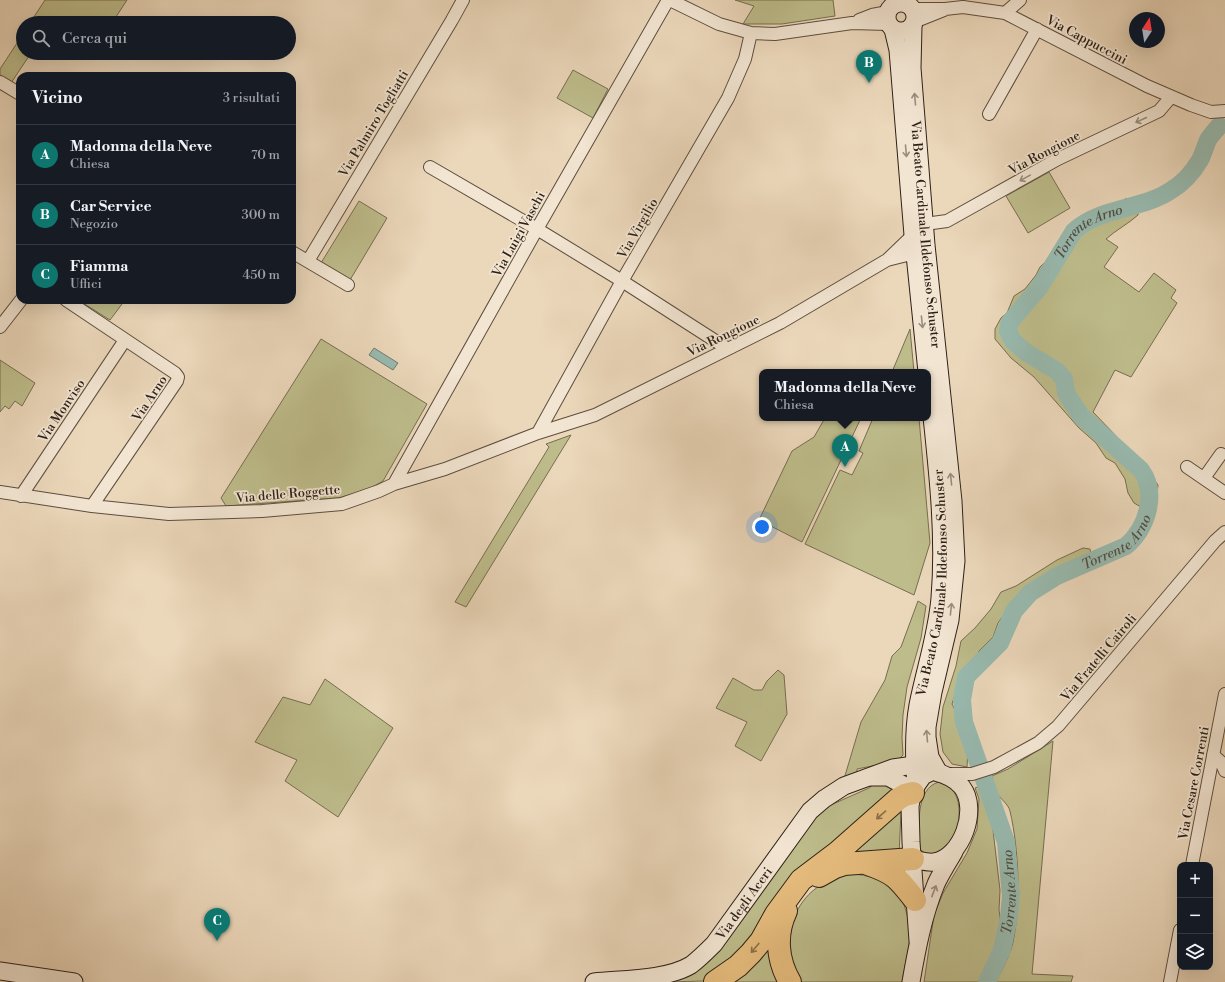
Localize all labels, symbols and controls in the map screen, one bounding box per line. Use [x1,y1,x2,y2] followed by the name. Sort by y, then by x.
[1042,11,1130,68] street label: Via Cappuccini
[1129,12,1165,48] north arrow
[16,16,296,60] search box
[30,27,52,49] icon: search
[62,29,127,48] text: Cerca qui
[856,50,882,83] pin: B
[335,67,412,181] street label: Via Palmiro Togliatti
[32,87,83,109] text: Vicino
[223,90,280,106] text: 3 risultati
[911,93,919,106] one-way arrow
[1135,117,1147,124] one-way arrow
[907,119,944,350] street label: Via Beato Cardinale Ildefonso Schuster
[1005,127,1083,179] street label: Via Rongione
[70,137,212,156] text: Madonna della Neve
[903,144,910,157] one-way arrow
[40,147,50,163] text: A
[251,147,280,163] text: 70 m
[70,156,110,172] text: Chiesa
[1019,174,1031,182] one-way arrow
[488,189,549,281] street label: Via Luigi Vaschi
[614,196,662,262] street label: Via Virgilio
[70,197,152,216] text: Car Service
[1051,201,1125,263] water label: Torrente Arno
[40,207,50,223] text: B
[242,207,280,223] text: 300 m
[70,216,118,232] text: Negozio
[70,257,128,276] text: Fiamma
[40,267,50,283] text: C
[242,267,280,283] text: 450 m
[70,276,102,292] text: Uffici
[684,311,763,361] street label: Via Rongione
[919,315,926,328] one-way arrow
[759,369,931,421] popup
[128,373,171,425] street label: Via Arno
[34,376,89,446] street label: Via Monviso
[774,378,916,397] text: Madonna della Neve
[774,397,814,413] text: Chiesa
[832,434,858,467] pin: A
[913,468,951,699] street label: Via Beato Cardinale Ildefonso Schuster
[947,473,955,486] one-way arrow
[234,481,341,507] street label: Via delle Roggette
[1079,512,1156,574] water label: Torrente Arno
[752,517,772,537] your location
[947,603,955,616] one-way arrow
[1057,611,1140,705] street label: Via Fratelli Cairoli
[1175,725,1213,842] street label: Via Cesare Correnti
[924,730,931,743] one-way arrow
[876,810,886,819] one-way arrow
[998,849,1021,936] water label: Torrente Arno
[1177,862,1213,970] map controls
[1177,862,1213,898] button: +
[712,864,776,944] street label: Via degli Aceri
[930,885,938,897] one-way arrow
[1177,898,1213,934] button: −
[204,908,230,941] pin: C
[1177,934,1213,970] button: layers
[750,943,759,953] one-way arrow

